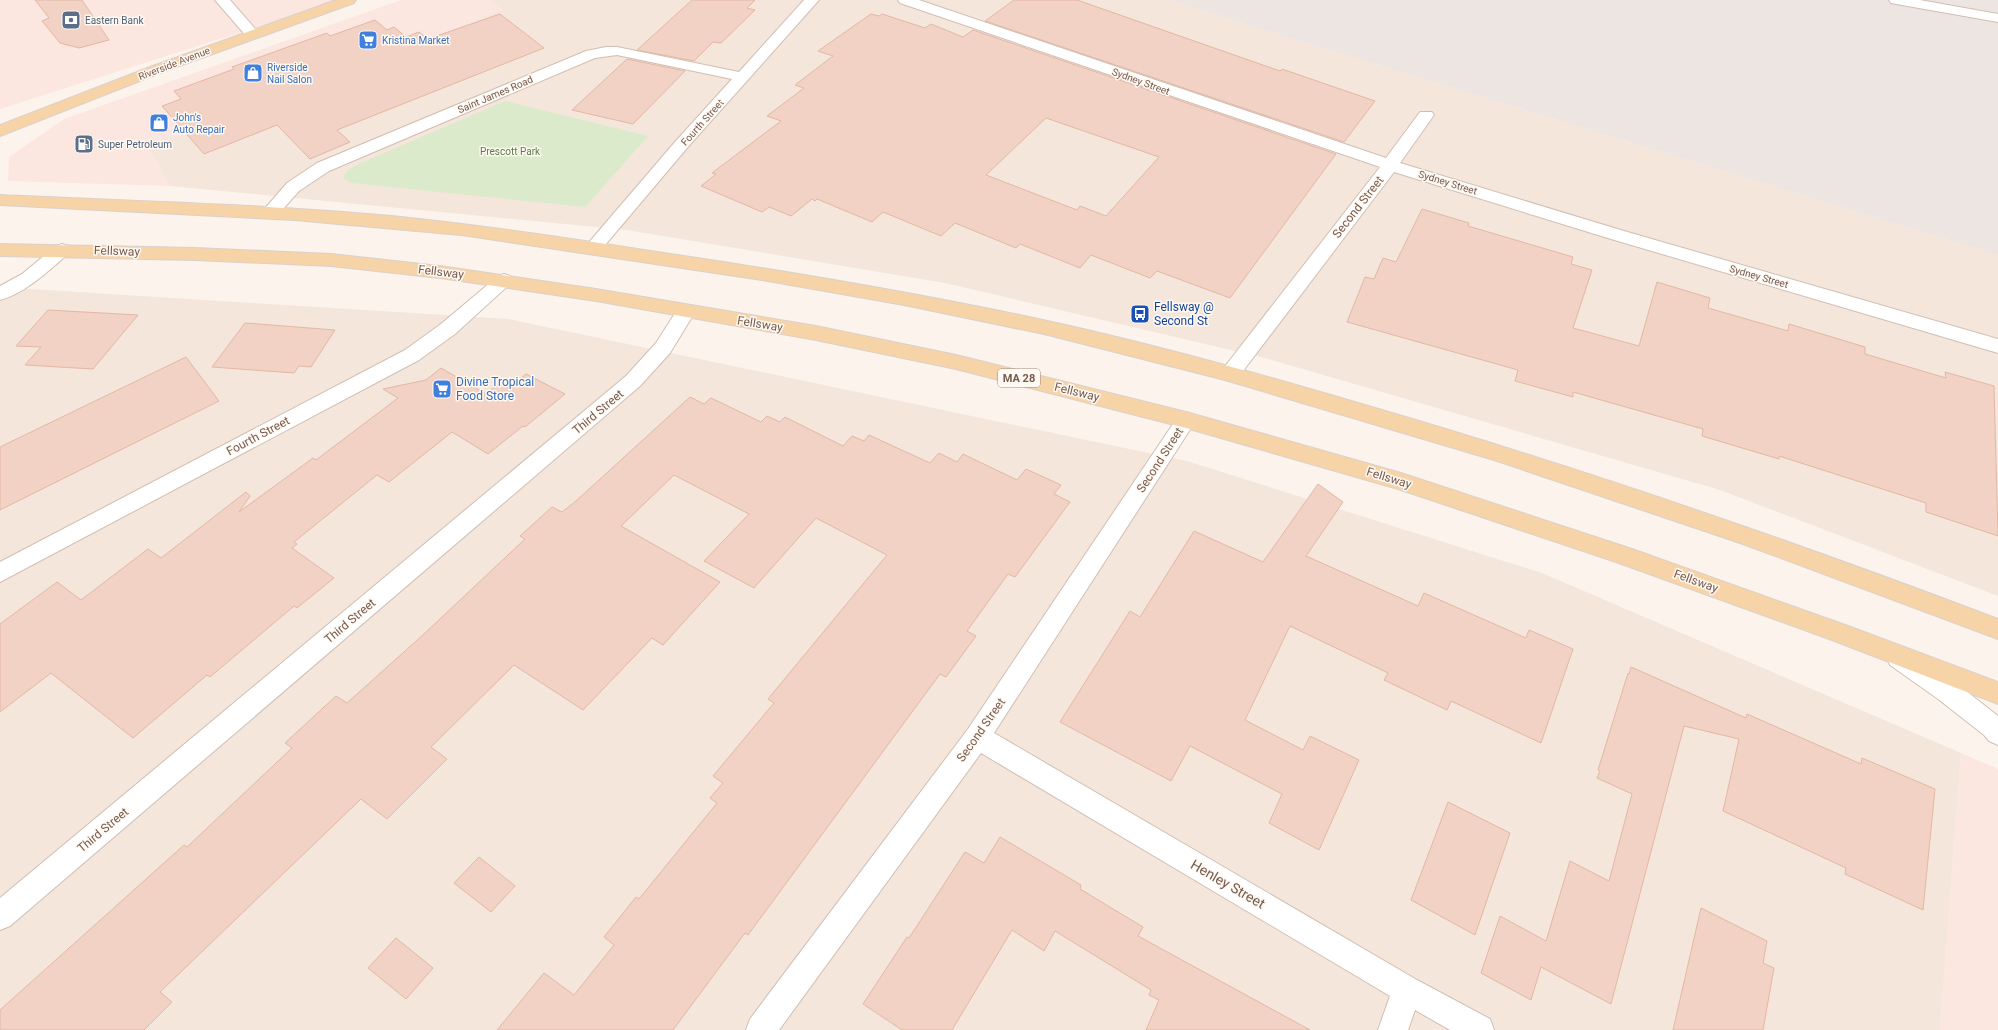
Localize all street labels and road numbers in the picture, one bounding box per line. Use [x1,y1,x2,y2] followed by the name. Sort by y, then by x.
[137,45,212,82] street label: Riverside Avenue
[1110,66,1171,97] street label: Sydney Street
[456,74,534,115] street label: Saint James Road
[679,97,726,148] street label: Fourth Street
[1417,168,1478,197] street label: Sydney Street
[1330,173,1387,241] street label: Second Street
[94,243,141,259] street label: Fellsway
[417,262,465,282] street label: Fellsway
[1728,263,1790,290] street label: Sydney Street
[736,313,784,335] street label: Fellsway
[998,369,1040,387] road number: MA 28
[1053,380,1101,404] street label: Fellsway
[570,387,626,437] street label: Third Street
[224,413,292,458] street label: Fourth Street
[1134,425,1186,495] street label: Second Street
[1365,465,1413,492] street label: Fellsway
[1672,567,1720,596] street label: Fellsway
[322,596,378,646] street label: Third Street
[954,695,1008,765] street label: Second Street
[75,805,131,855] street label: Third Street
[1188,856,1268,912] street label: Henley Street

